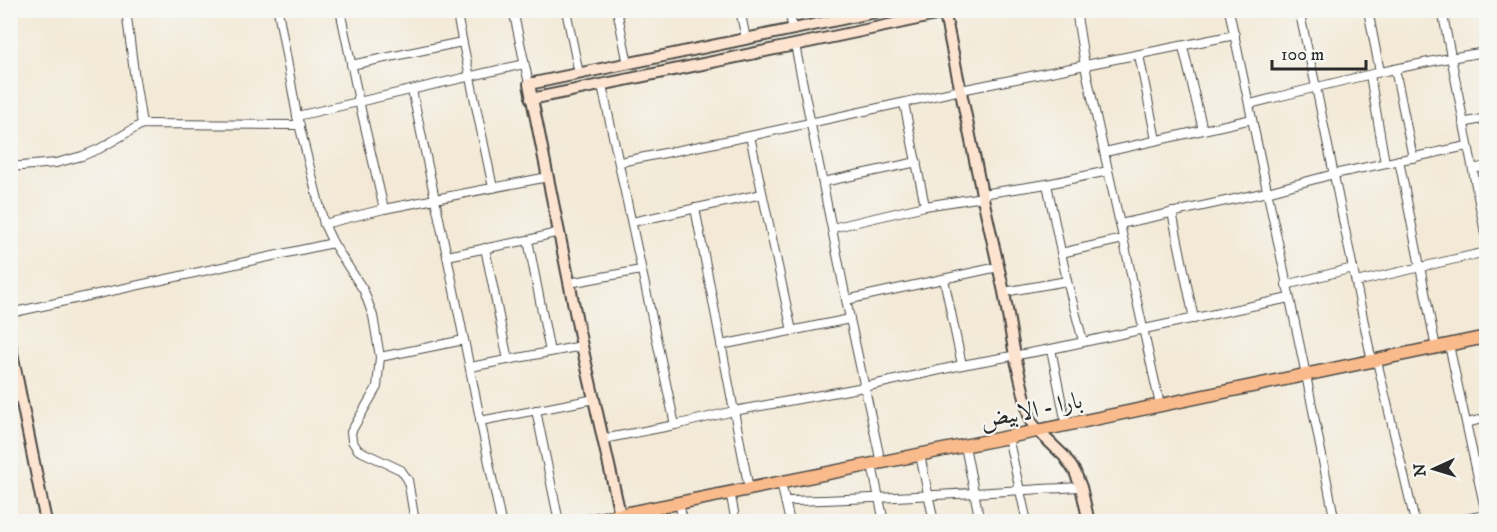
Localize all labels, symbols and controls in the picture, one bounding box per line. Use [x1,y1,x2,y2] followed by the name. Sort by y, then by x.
[1272,33,1366,71] scale bar
[1281,44,1324,66] text: 100 m
[977,386,1085,436] street label: بارا - الابيض
[1404,439,1464,499] north arrow
[1410,463,1430,477] text: N

